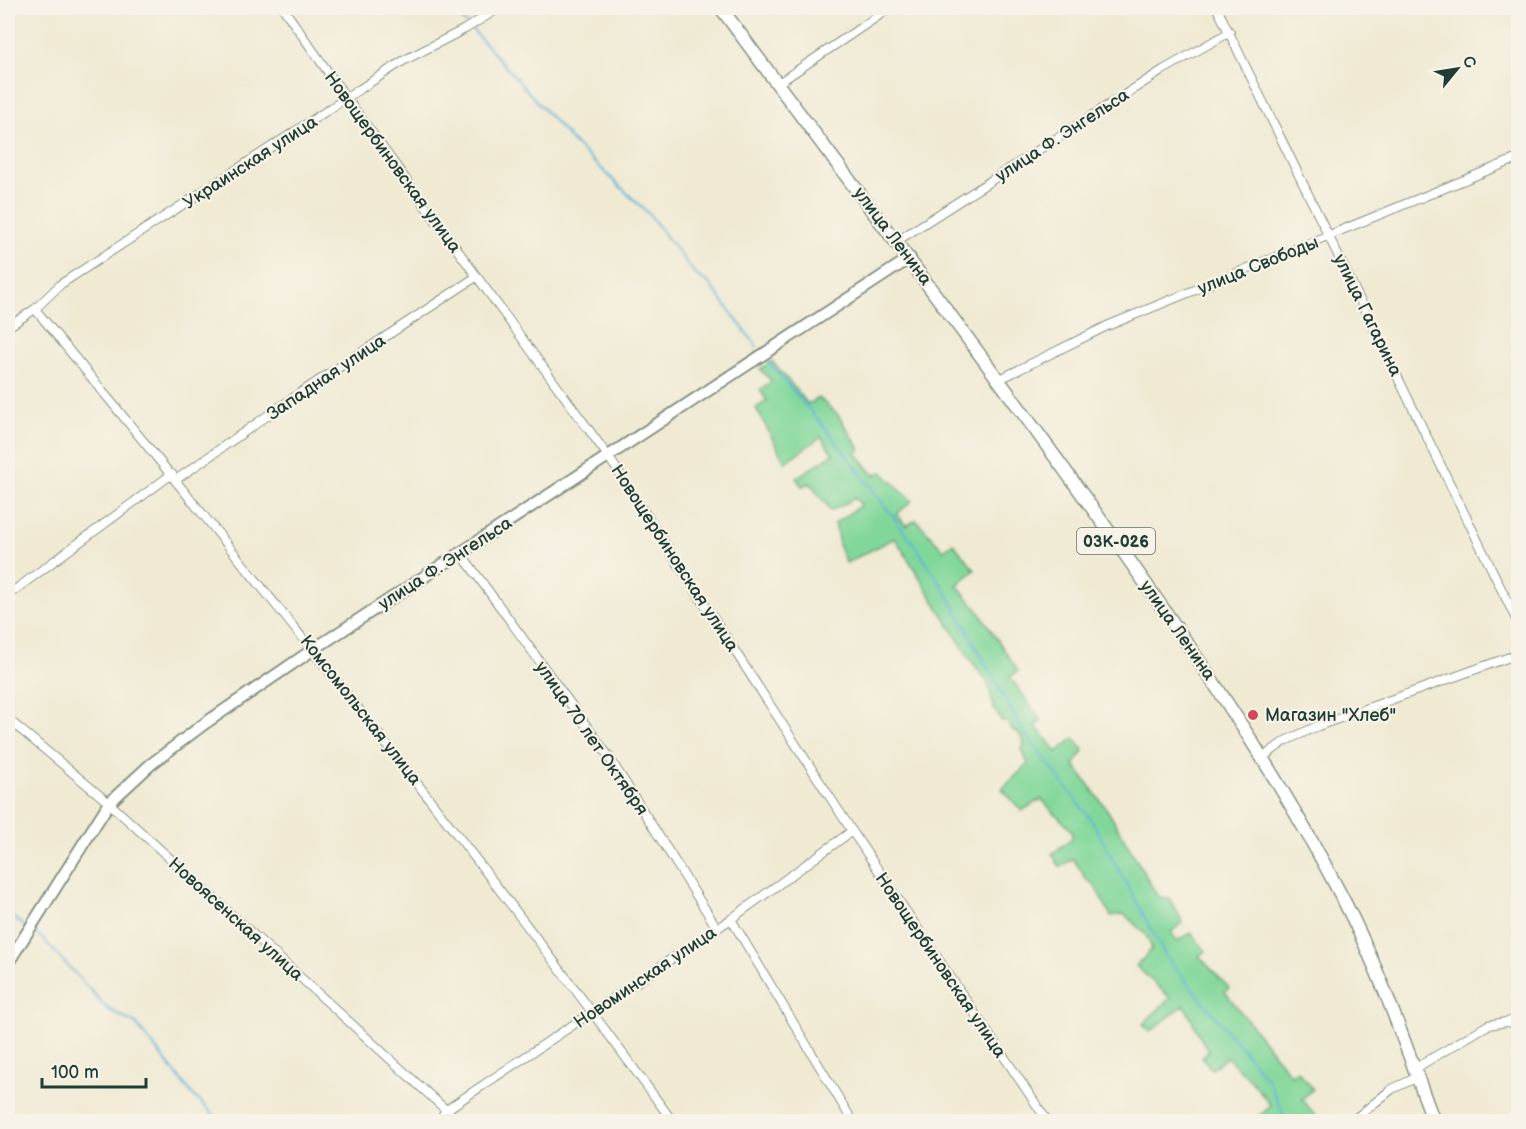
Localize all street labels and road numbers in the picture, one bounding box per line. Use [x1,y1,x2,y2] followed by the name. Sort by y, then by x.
[320,68,466,257] street label: Новощербиновская улица
[992,84,1133,186] street label: улица Ф. Энгельса
[179,111,322,214] street label: Украинская улица
[849,183,936,290] street label: улица Ленина
[1195,232,1322,299] street label: улица Свободы
[1329,251,1406,380] street label: улица Гагарина
[263,330,390,425] street label: Западная улица
[606,461,743,656] street label: Новощербиновская улица
[375,512,516,614] street label: улица Ф. Энгельса
[1077,528,1155,554] road number: 03К-026
[1135,576,1220,685] street label: улица Ленина
[295,631,426,790] street label: Комсомольская улица
[531,657,653,819] street label: улица 70 лет Октября
[164,853,308,986] street label: Новоясенская улица
[871,869,1011,1062] street label: Новощербиновская улица
[570,922,721,1033] street label: Новоминская улица

